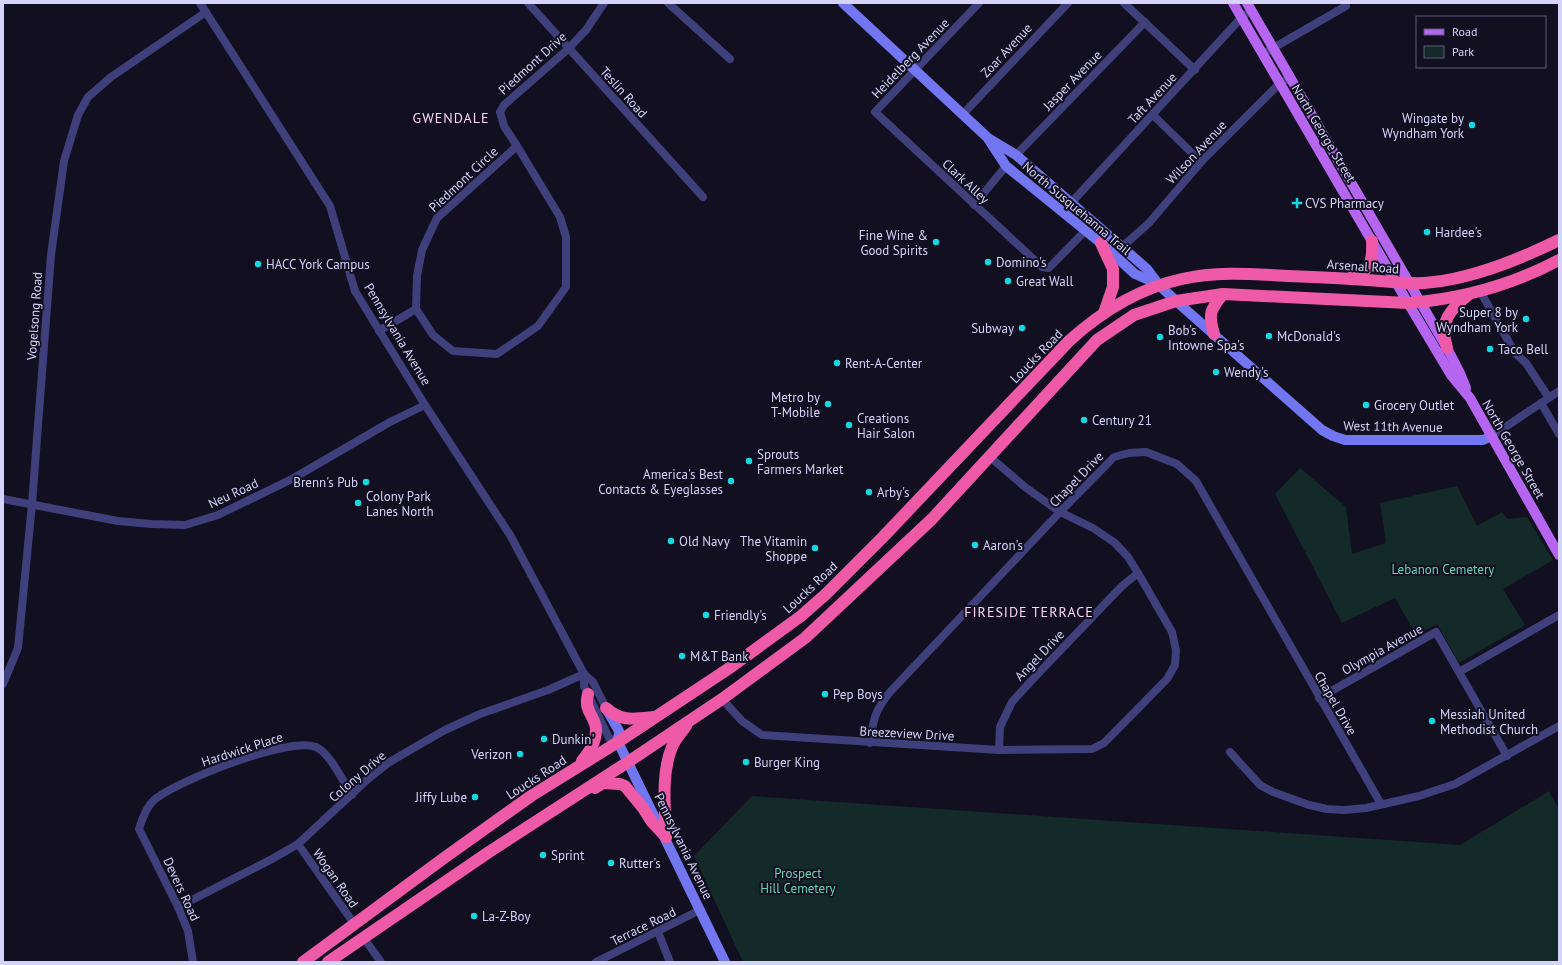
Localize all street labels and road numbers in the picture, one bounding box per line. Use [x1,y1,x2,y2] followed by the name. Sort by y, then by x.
[868,15,953,102] street label: Heidelberg Avenue
[977,20,1036,81] street label: Zoar Avenue
[495,28,570,98] street label: Piedmont Drive
[1039,47,1105,115] street label: Jasper Avenue
[596,63,651,121] street label: Teslin Road
[1124,69,1181,128] street label: Taft Avenue
[1288,81,1360,186] street label: North George Street
[1162,117,1230,188] street label: Wilson Avenue
[425,143,501,216] street label: Piedmont Circle
[938,155,993,208] street label: Clark Alley
[1019,158,1135,259] street label: North Susquehanna Trail
[1326,255,1400,278] street label: Arsenal Road
[23,271,46,362] street label: Vogelsong Road
[360,280,435,389] street label: Pennsylvania Avenue
[1006,326,1066,387] street label: Loucks Road
[1478,397,1549,502] street label: North George Street
[1343,417,1443,436] street label: West 11th Avenue
[1046,448,1107,511] street label: Chapel Drive
[205,474,261,512] street label: Neu Road
[780,558,841,617] street label: Loucks Road
[1339,620,1426,679] street label: Olympia Avenue
[1011,626,1068,685] street label: Angel Drive
[1310,668,1361,738] street label: Chapel Drive
[859,723,955,744] street label: Breezeview Drive
[199,728,285,771] street label: Hardwick Place
[325,747,389,806] street label: Colony Drive
[503,752,570,803] street label: Loucks Road
[650,790,717,902] street label: Pennsylvania Avenue
[309,845,362,911] street label: Wogan Road
[159,855,204,924] street label: Devers Road
[608,903,679,950] street label: Terrace Road

